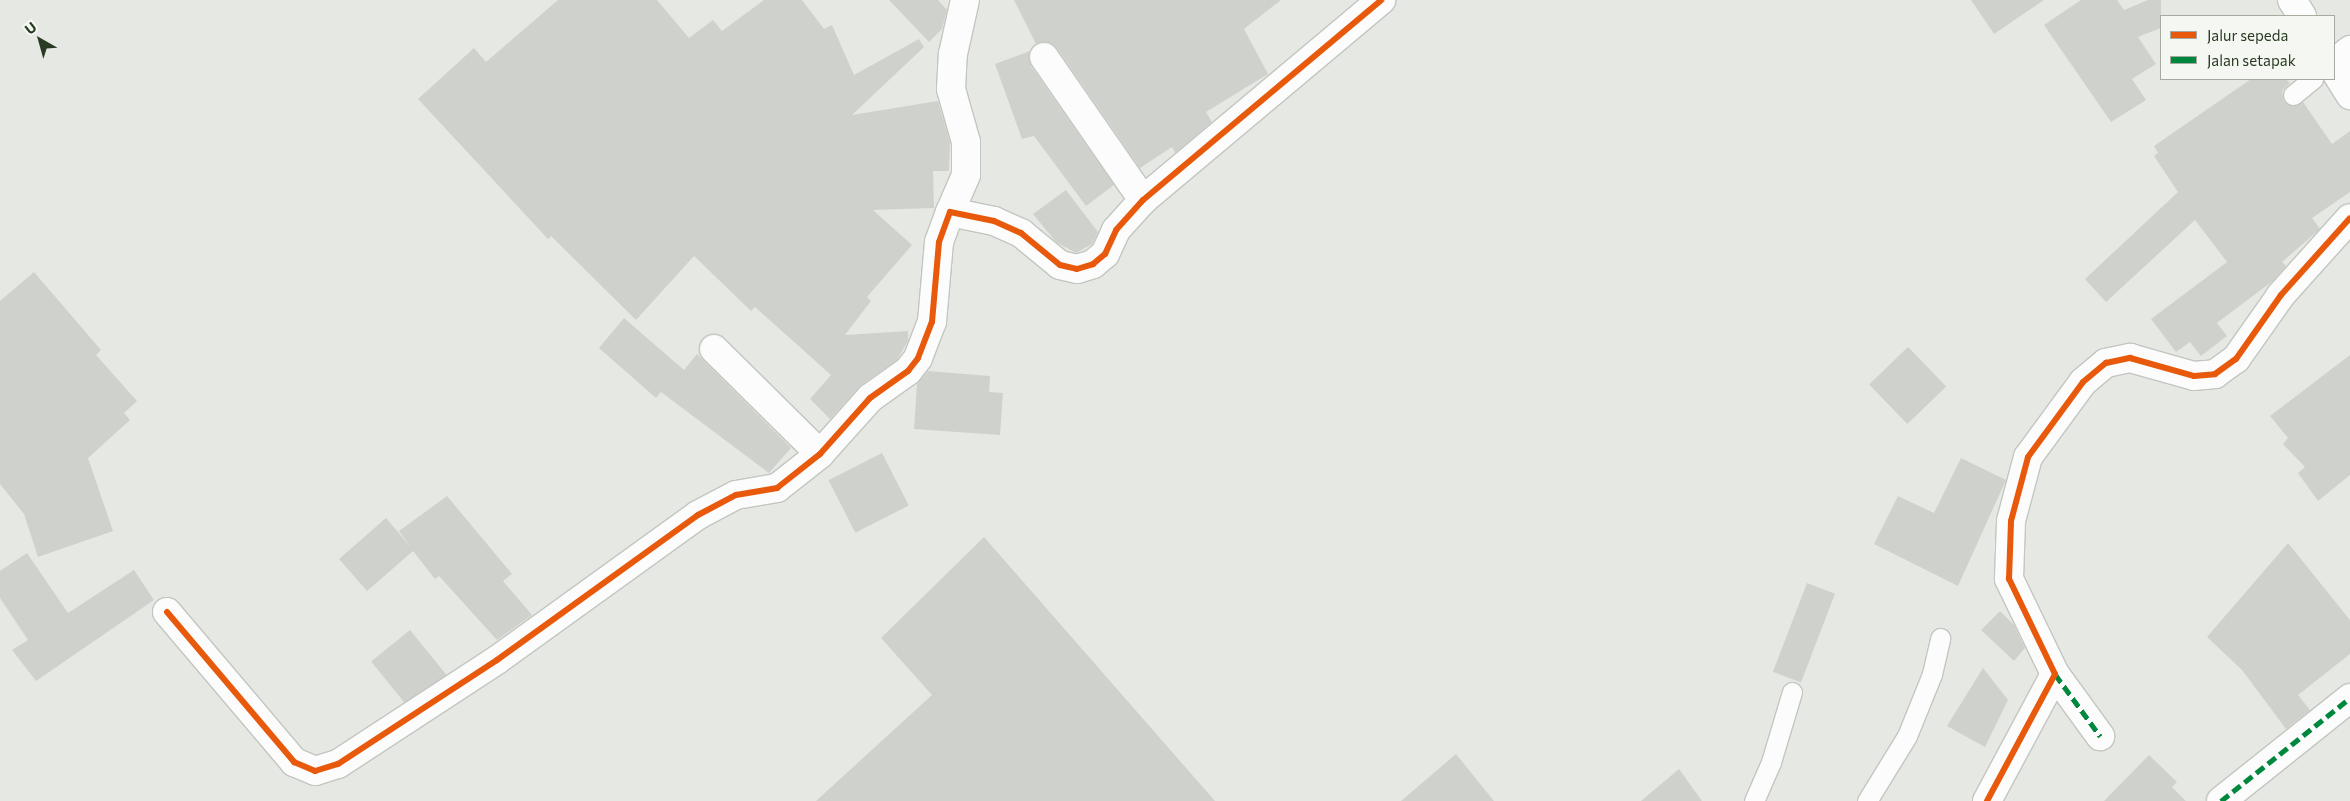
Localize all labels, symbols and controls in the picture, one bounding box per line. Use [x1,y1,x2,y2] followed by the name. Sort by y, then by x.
[15,15,65,65] north arrow
[2160,15,2335,80] legend
[21,18,40,38] text: U
[2207,26,2288,44] text: Jalur sepeda
[2207,51,2296,69] text: Jalan setapak

